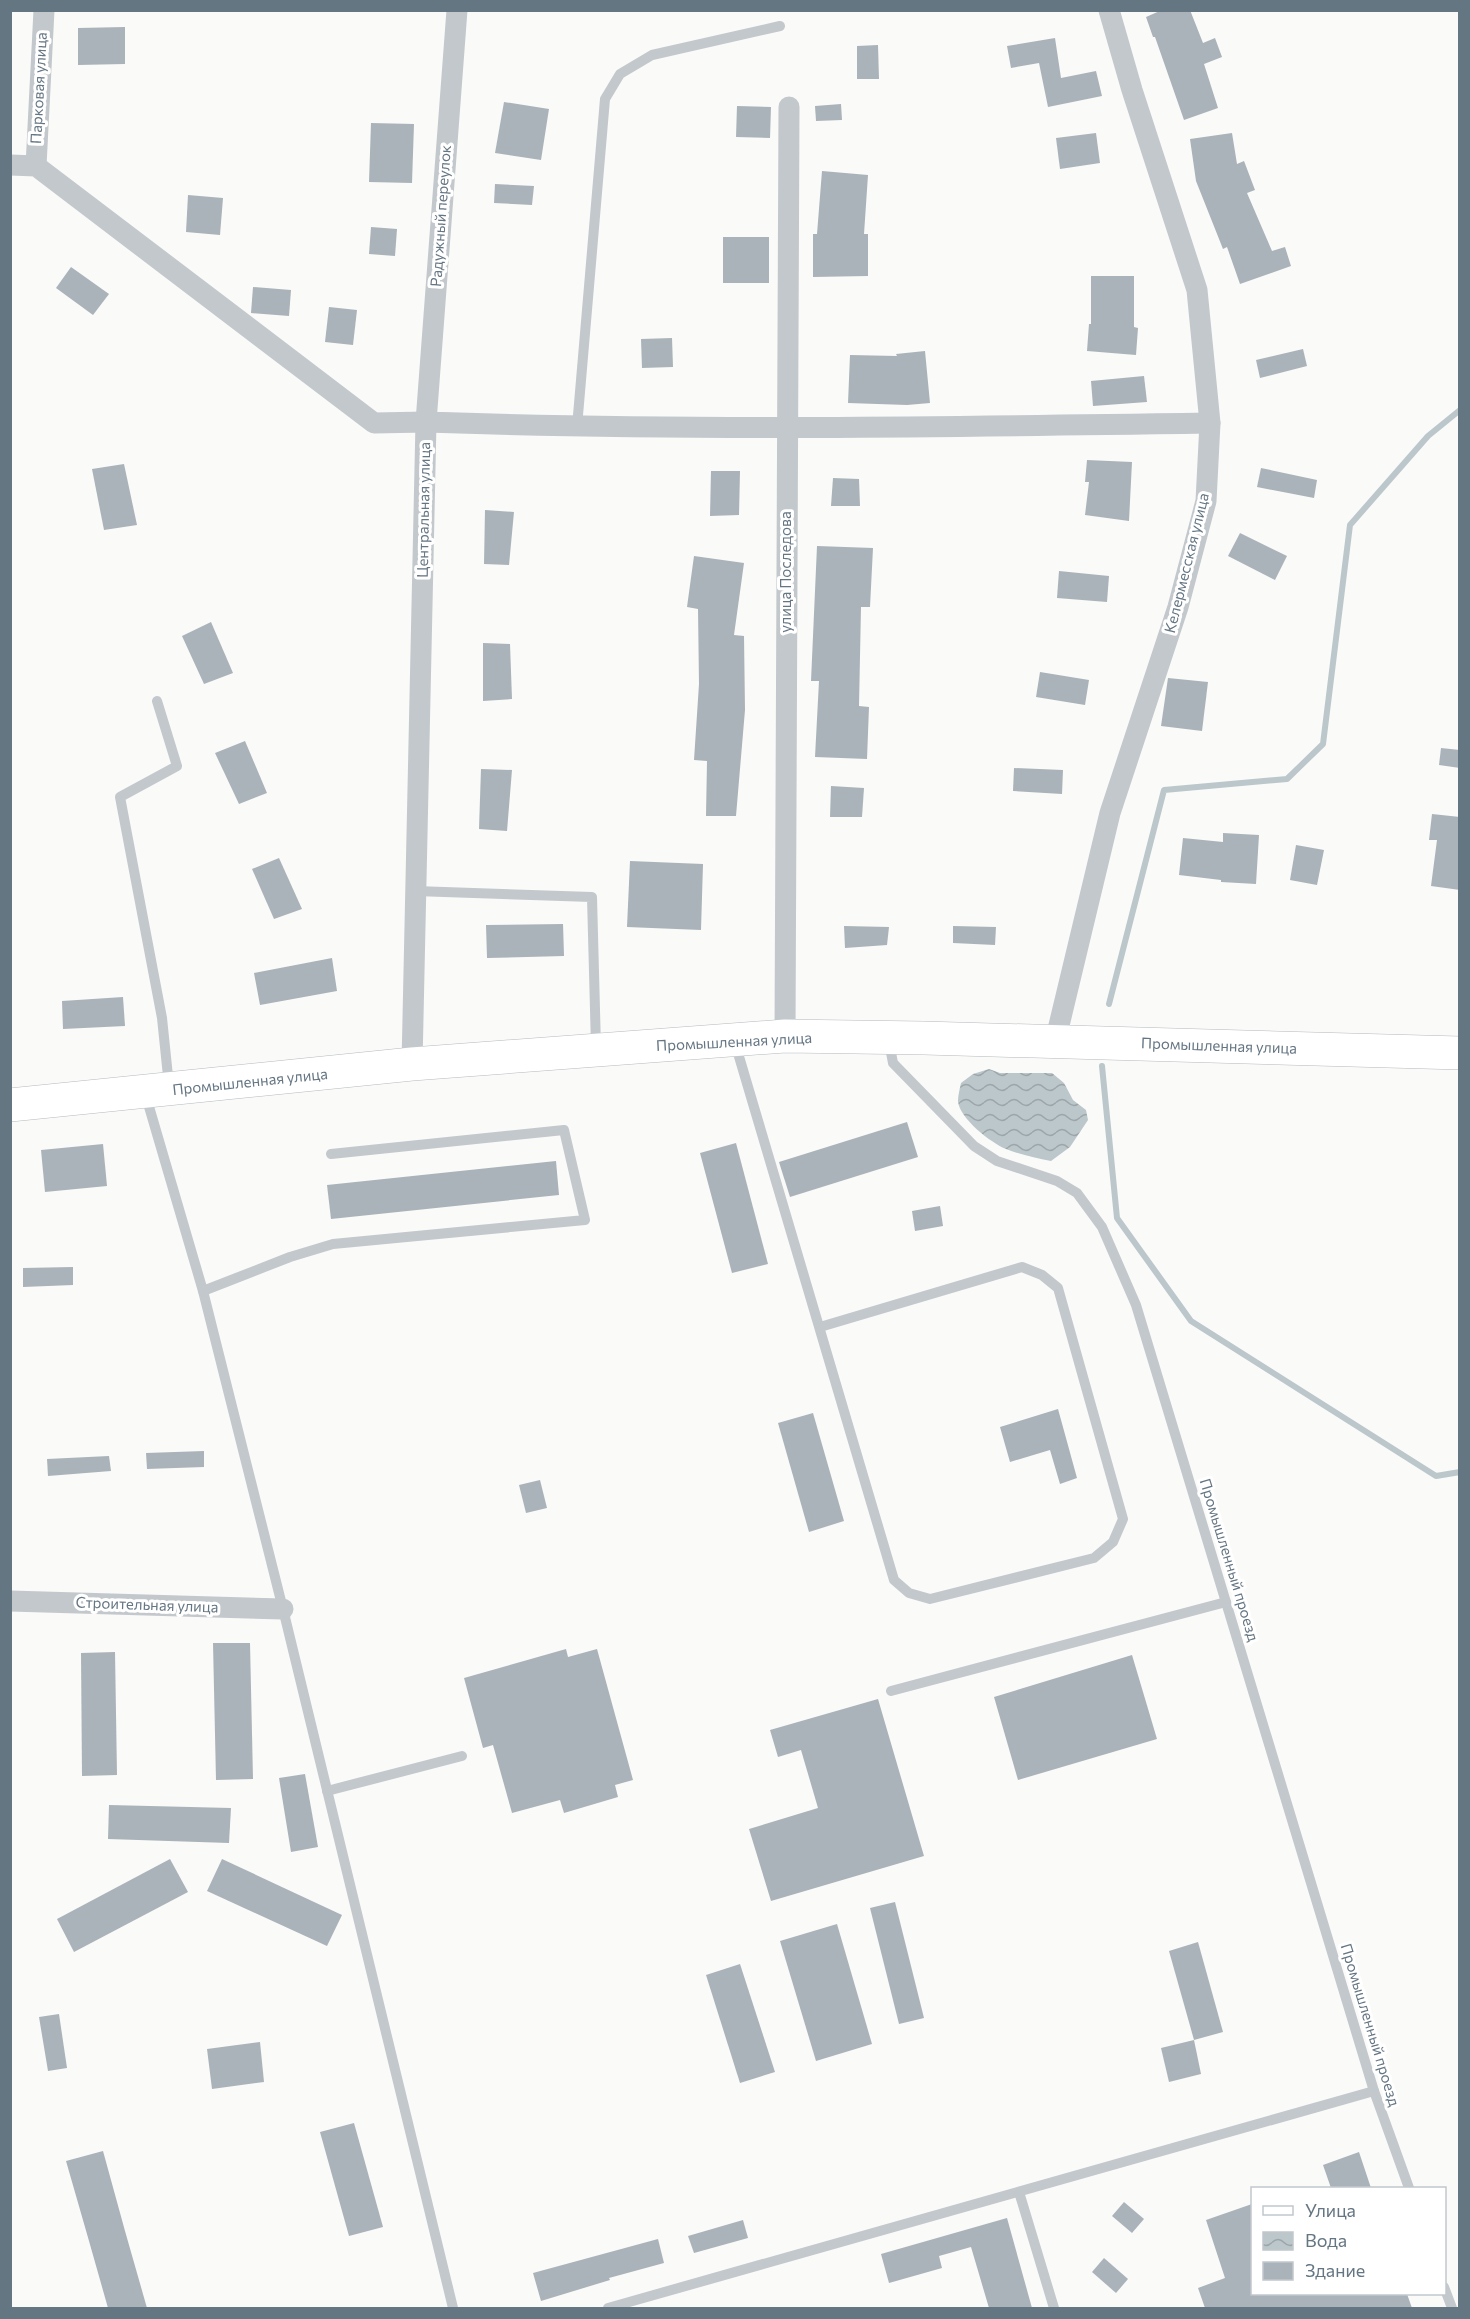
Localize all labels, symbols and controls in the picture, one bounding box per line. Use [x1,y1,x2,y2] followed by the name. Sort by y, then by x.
[26,32,50,144] street label: Парковая улица
[426,144,454,288] street label: Радужный переулок
[413,442,433,578] street label: Центральная улица
[1160,491,1212,635] street label: Келермесская улица
[776,511,794,633] street label: улица Последова
[656,1028,812,1054] street label: Промышленная улица
[1141,1033,1297,1057] street label: Промышленная улица
[171,1064,328,1098] street label: Промышленная улица
[1197,1476,1263,1643] street label: Промышленный проезд
[75,1593,219,1615] street label: Строительная улица
[1338,1941,1404,2108] street label: Промышленный проезд
[1251,2187,1446,2295] legend
[1305,2199,1356,2221] text: Улица
[1305,2229,1347,2251] text: Вода
[1305,2259,1365,2281] text: Здание

